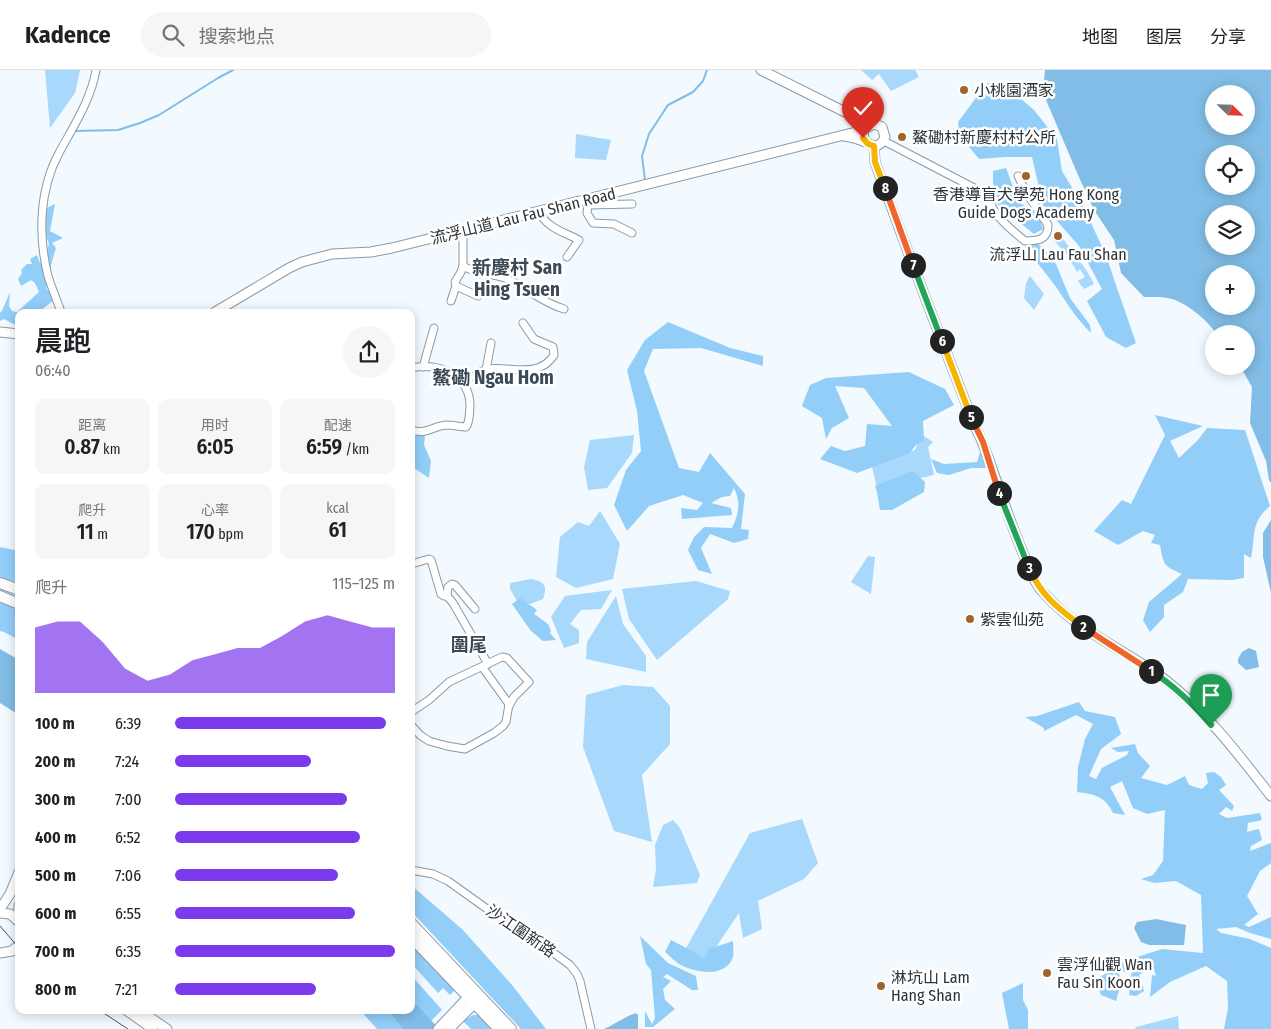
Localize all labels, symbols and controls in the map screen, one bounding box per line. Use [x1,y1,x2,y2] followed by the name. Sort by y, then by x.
[141,12,491,57] search box
[25,21,111,49] text: Kadence
[159,21,187,49] icon: search
[199,25,275,48] text: 搜索地点
[1082,26,1118,48] text: 地图
[1146,26,1182,48] text: 图层
[1210,26,1246,48] text: 分享
[974,81,1054,100] place label: 小桃園酒家
[958,84,970,96] marker: 小桃園酒家
[1205,85,1255,135] north arrow
[1205,85,1255,375] map controls
[842,87,884,138] pin
[849,94,877,122] icon: check
[912,128,1056,147] place label: 鰲磡村新慶村村公所
[896,131,908,143] marker: 鰲磡村新慶村村公所
[1205,145,1255,195] button: locate
[1020,170,1032,182] marker: 香港導盲犬學苑 Hong Kong Guide Dogs Academy
[872,176,898,200] pin: 8
[882,180,889,197] text: 8
[428,184,618,248] street label: 流浮山道 Lau Fau Shan Road
[933,185,1120,222] place label: 香港導盲犬學苑 Hong Kong Guide Dogs Academy
[1205,205,1255,255] button: layers
[1052,230,1064,242] marker: 流浮山 Lau Fau Shan
[989,245,1127,264] place label: 流浮山 Lau Fau Shan
[900,252,926,278] pin: 7
[472,256,562,301] district label: 新慶村 San Hing Tsuen
[911,257,916,274] text: 7
[1205,265,1255,315] button: +
[35,325,91,358] text: 晨跑
[1205,325,1255,375] button: −
[343,326,395,378] button: share
[930,328,954,354] pin: 6
[939,333,946,350] text: 6
[35,361,71,380] text: 06:40
[432,366,554,389] district label: 鰲磡 Ngau Hom
[958,404,984,430] pin: 5
[968,409,975,426] text: 5
[78,417,106,434] text: 距离
[201,417,229,434] text: 用时
[324,417,352,434] text: 配速
[64,434,100,460] text: 0.87
[196,434,234,460] text: 6:05
[306,434,342,460] text: 6:59
[100,441,120,458] text: km
[342,441,369,458] text: /km
[986,480,1012,506] pin: 4
[996,485,1003,502] text: 4
[326,500,349,517] text: kcal
[78,502,106,519] text: 爬升
[201,502,229,519] text: 心率
[328,517,347,543] text: 61
[77,519,94,545] text: 11
[186,519,215,545] text: 170
[94,526,108,543] text: m
[215,526,244,543] text: bpm
[1016,556,1042,580] pin: 3
[1026,560,1033,577] text: 3
[332,574,395,593] text: 115–125 m
[35,578,67,597] text: 爬升
[980,610,1044,629] place label: 紫雲仙苑
[964,613,976,625] marker: 紫雲仙苑
[1070,614,1096,640] pin: 2
[1080,619,1087,636] text: 2
[451,634,487,656] district label: 圍尾
[1138,658,1164,684] pin: 1
[1149,663,1154,680] text: 1
[1190,674,1232,725] pin
[1197,681,1225,709] icon: arrive
[35,714,75,733] text: 100 m
[115,714,141,733] text: 6:39
[35,752,75,771] text: 200 m
[115,752,139,771] text: 7:24
[35,790,76,809] text: 300 m
[115,790,142,809] text: 7:00
[35,828,76,847] text: 400 m
[115,828,141,847] text: 6:52
[35,866,76,885] text: 500 m
[115,866,141,885] text: 7:06
[483,901,559,961] street label: 沙江圍新路
[35,904,76,923] text: 600 m
[115,904,141,923] text: 6:55
[35,942,75,961] text: 700 m
[115,942,141,961] text: 6:35
[1057,955,1153,992] place label: 雲浮仙觀 Wan Fau Sin Koon
[1041,967,1053,979] marker: 雲浮仙觀 Wan Fau Sin Koon
[891,968,970,1005] place label: 淋坑山 Lam Hang Shan
[35,980,76,999] text: 800 m
[115,980,138,999] text: 7:21
[875,980,887,992] marker: 淋坑山 Lam Hang Shan

